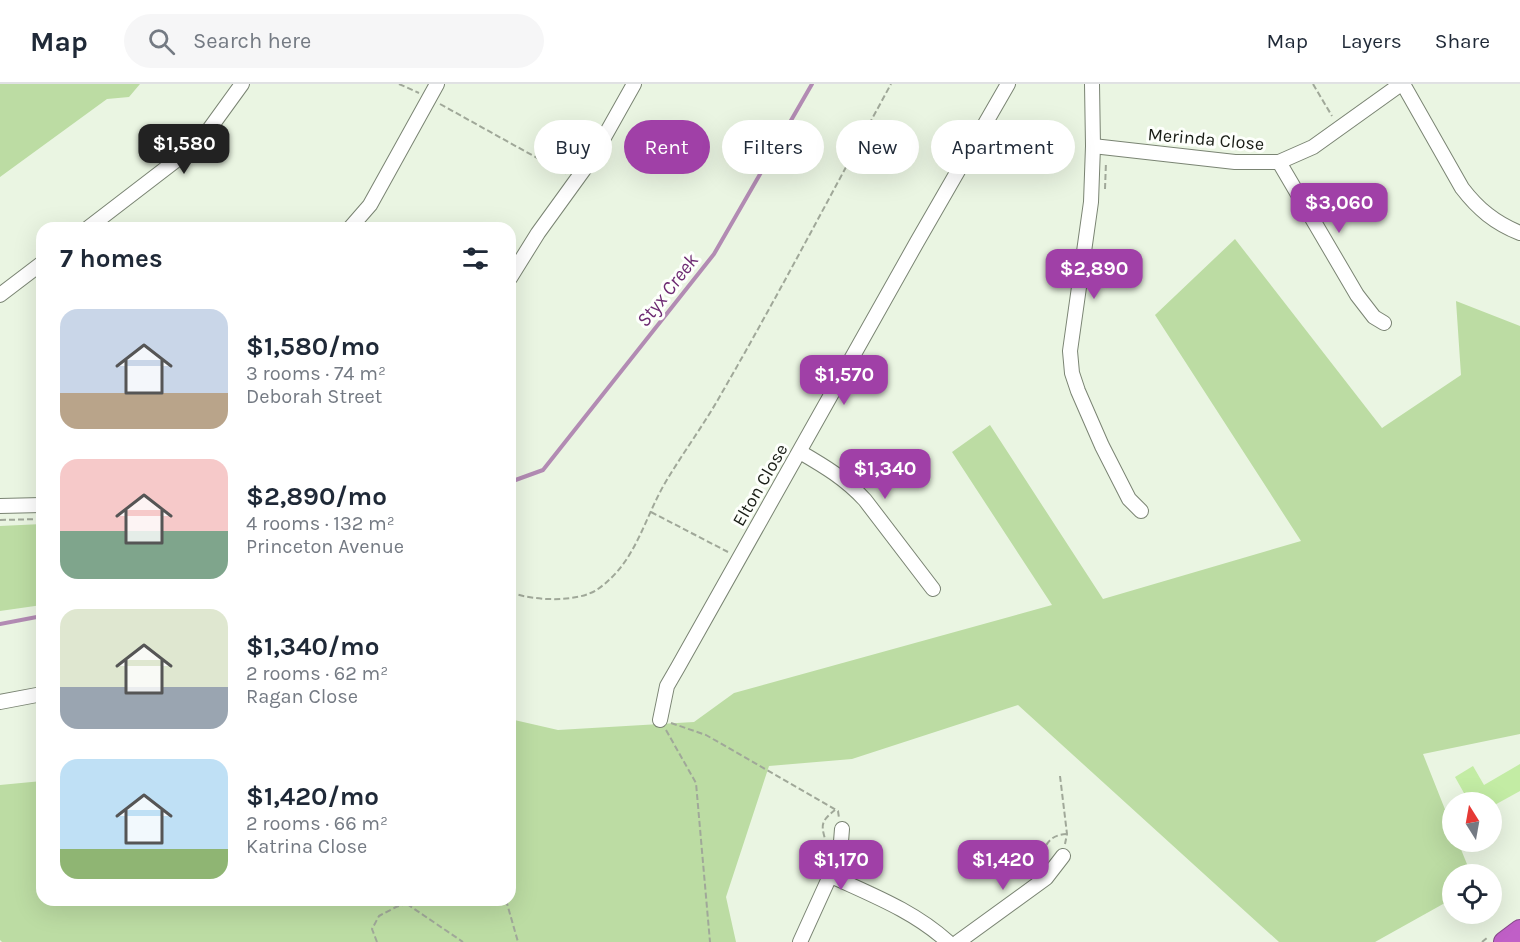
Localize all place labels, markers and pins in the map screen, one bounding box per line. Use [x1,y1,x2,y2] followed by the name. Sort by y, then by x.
[135,124,233,175] pin: $1,580
[1290,183,1388,234] pin: $3,060
[1045,249,1143,300] pin: $2,890
[795,355,893,406] pin: $1,570
[836,449,934,500] pin: $1,340
[792,840,890,891] pin: $1,170
[954,840,1052,891] pin: $1,420

